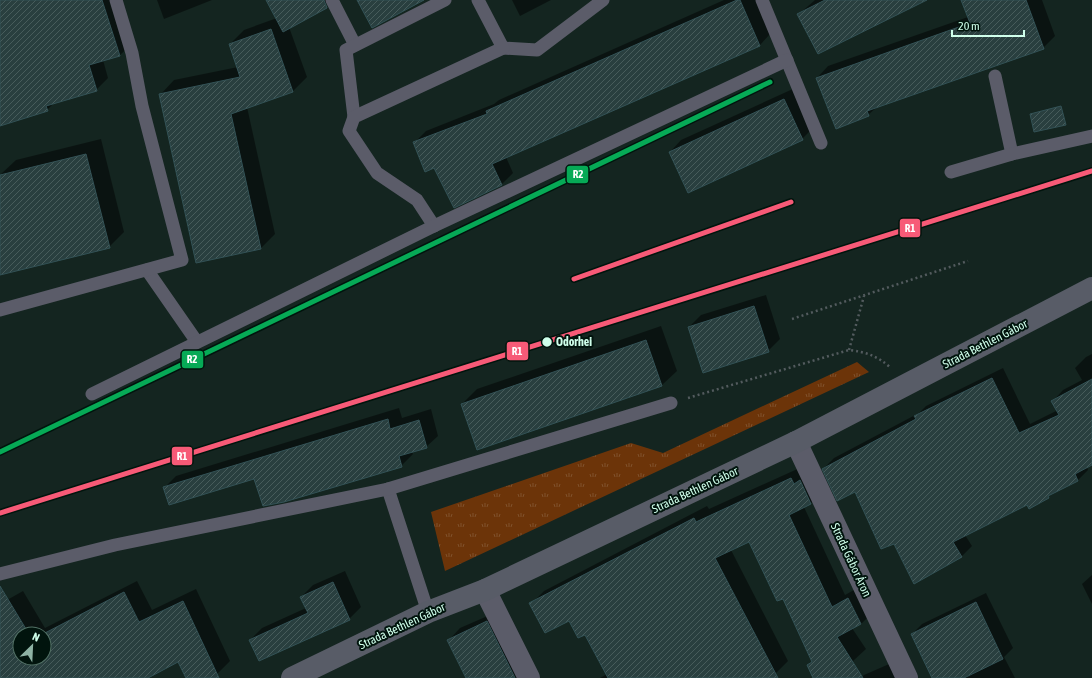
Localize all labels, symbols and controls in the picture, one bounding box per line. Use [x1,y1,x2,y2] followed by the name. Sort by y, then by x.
[952,12,1024,38] scale bar
[958,19,980,33] text: 20 m
[566,165,589,184] line badge: R2
[573,168,583,180] text: R2
[899,218,921,238] line badge: R1
[905,222,915,234] text: R1
[940,316,1030,371] street label: Strada Bethlen Gábor
[540,335,554,349] marker: Odorhei
[556,335,592,349] place label: Odorhei
[506,341,529,361] line badge: R1
[512,345,522,357] text: R1
[181,350,204,369] line badge: R2
[187,353,197,365] text: R2
[171,446,193,466] line badge: R1
[177,450,187,462] text: R1
[650,464,741,516] street label: Strada Bethlen Gábor
[828,521,874,599] street label: Strada Gábor Áron
[357,600,448,652] street label: Strada Bethlen Gábor
[12,626,52,666] north arrow
[31,630,41,644] text: N

